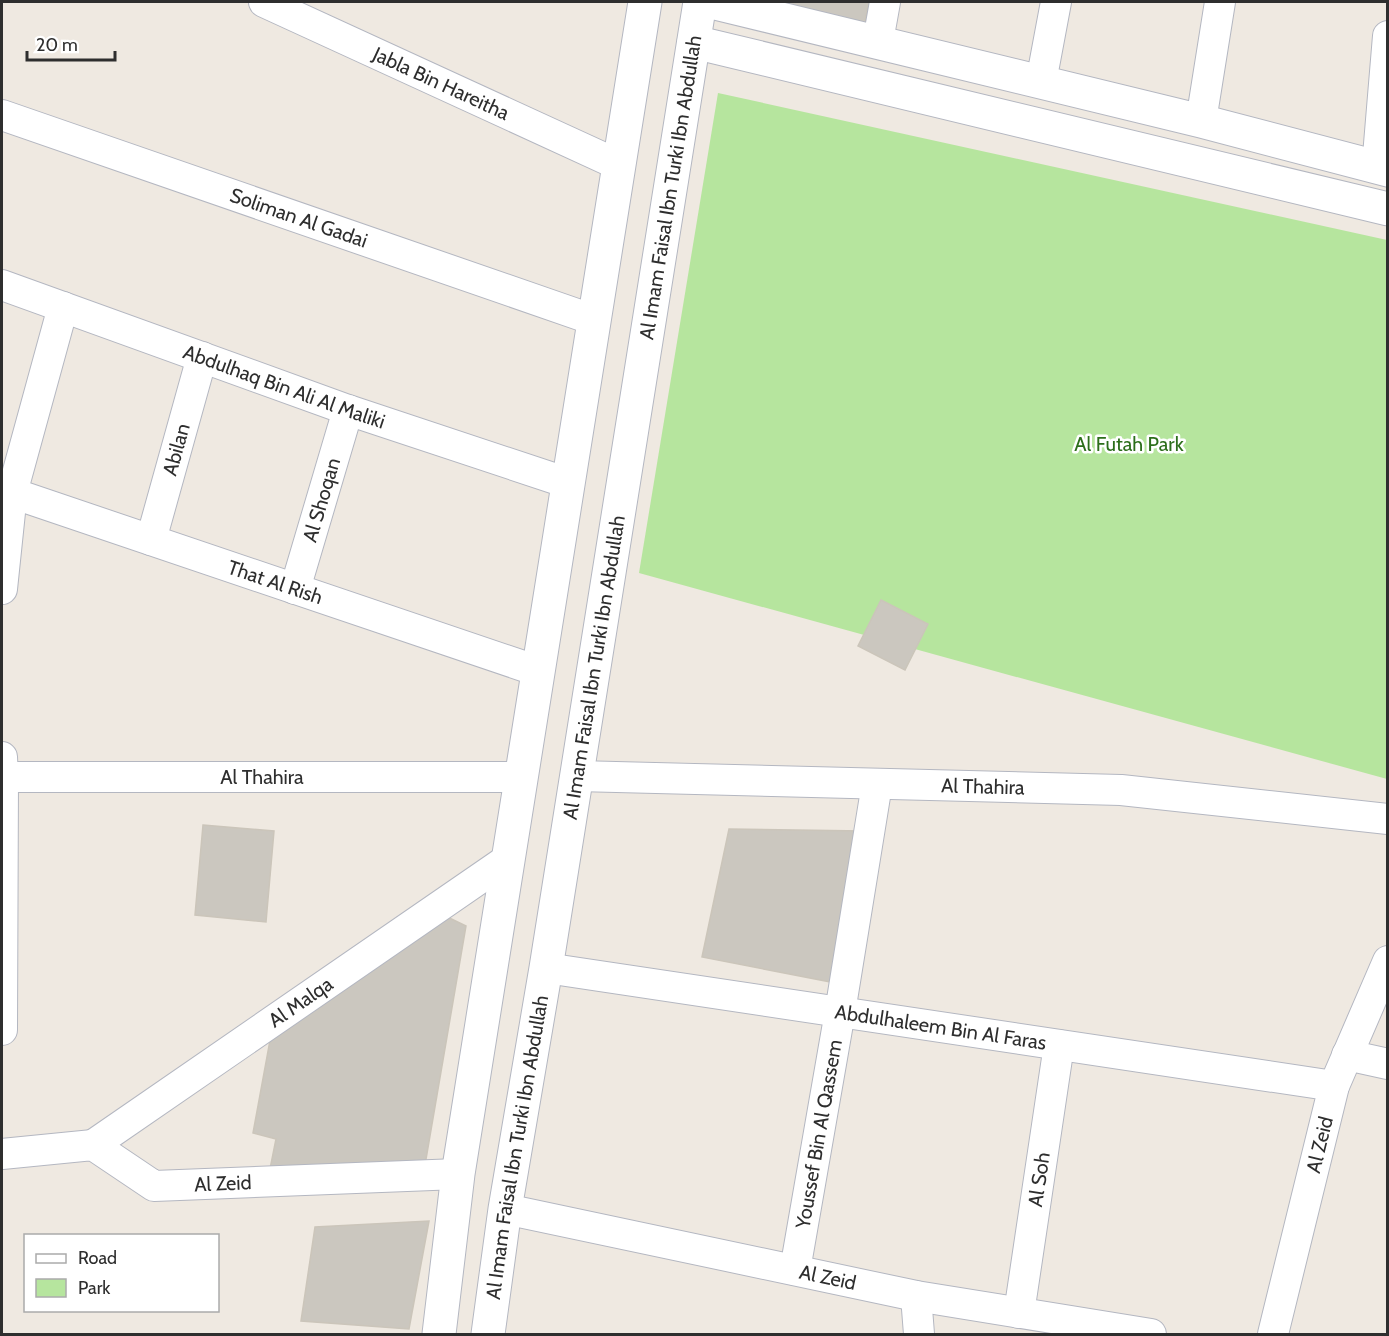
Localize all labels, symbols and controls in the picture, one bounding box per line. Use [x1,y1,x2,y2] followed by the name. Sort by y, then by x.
[27,24,116,62] scale bar
[36,34,78,56] text: 20 m
[634,34,707,341] street label: Al Imam Faisal Ibn Turki Ibn Abdullah
[368,41,514,125] street label: Jabla Bin Hareitha
[227,183,371,253] street label: Soliman Al Gadai
[180,340,388,433] street label: Abdulhaq Bin Ali Al Maliki
[158,421,195,478] street label: Abilan
[1074,432,1184,456] park label: Al Futah Park
[298,455,345,545] street label: Al Shoqan
[558,514,630,821] street label: Al Imam Faisal Ibn Turki Ibn Abdullah
[225,555,326,609] street label: That Al Rish
[220,765,304,789] street label: Al Thahira
[941,773,1025,800] street label: Al Thahira
[264,971,337,1032] street label: Al Malqa
[481,993,553,1301] street label: Al Imam Faisal Ibn Turki Ibn Abdullah
[833,999,1048,1055] street label: Abdulhaleem Bin Al Faras
[790,1038,847,1231] street label: Youssef Bin Al Qassem
[1301,1114,1338,1175] street label: Al Zeid
[1023,1151,1055,1208] street label: Al Soh
[194,1170,252,1196] street label: Al Zeid
[24,1234,219,1312] legend
[78,1247,117,1269] text: Road
[797,1260,858,1295] street label: Al Zeid
[78,1277,111,1299] text: Park

